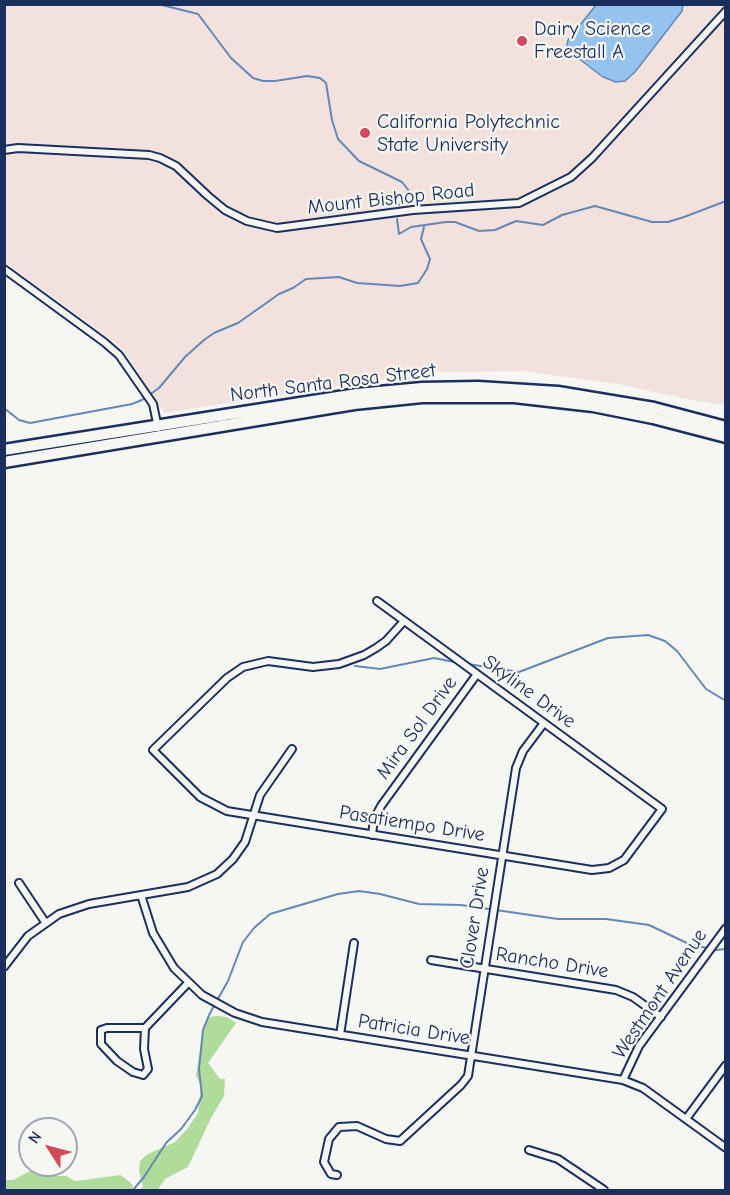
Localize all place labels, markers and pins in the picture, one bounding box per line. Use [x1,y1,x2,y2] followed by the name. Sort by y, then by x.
[534,17,651,64] place label: Dairy Science Freestall A
[515,34,529,48] marker: Dairy Science Freestall A
[377,110,560,157] place label: California Polytechnic State University
[358,126,372,140] marker: California Polytechnic State University

